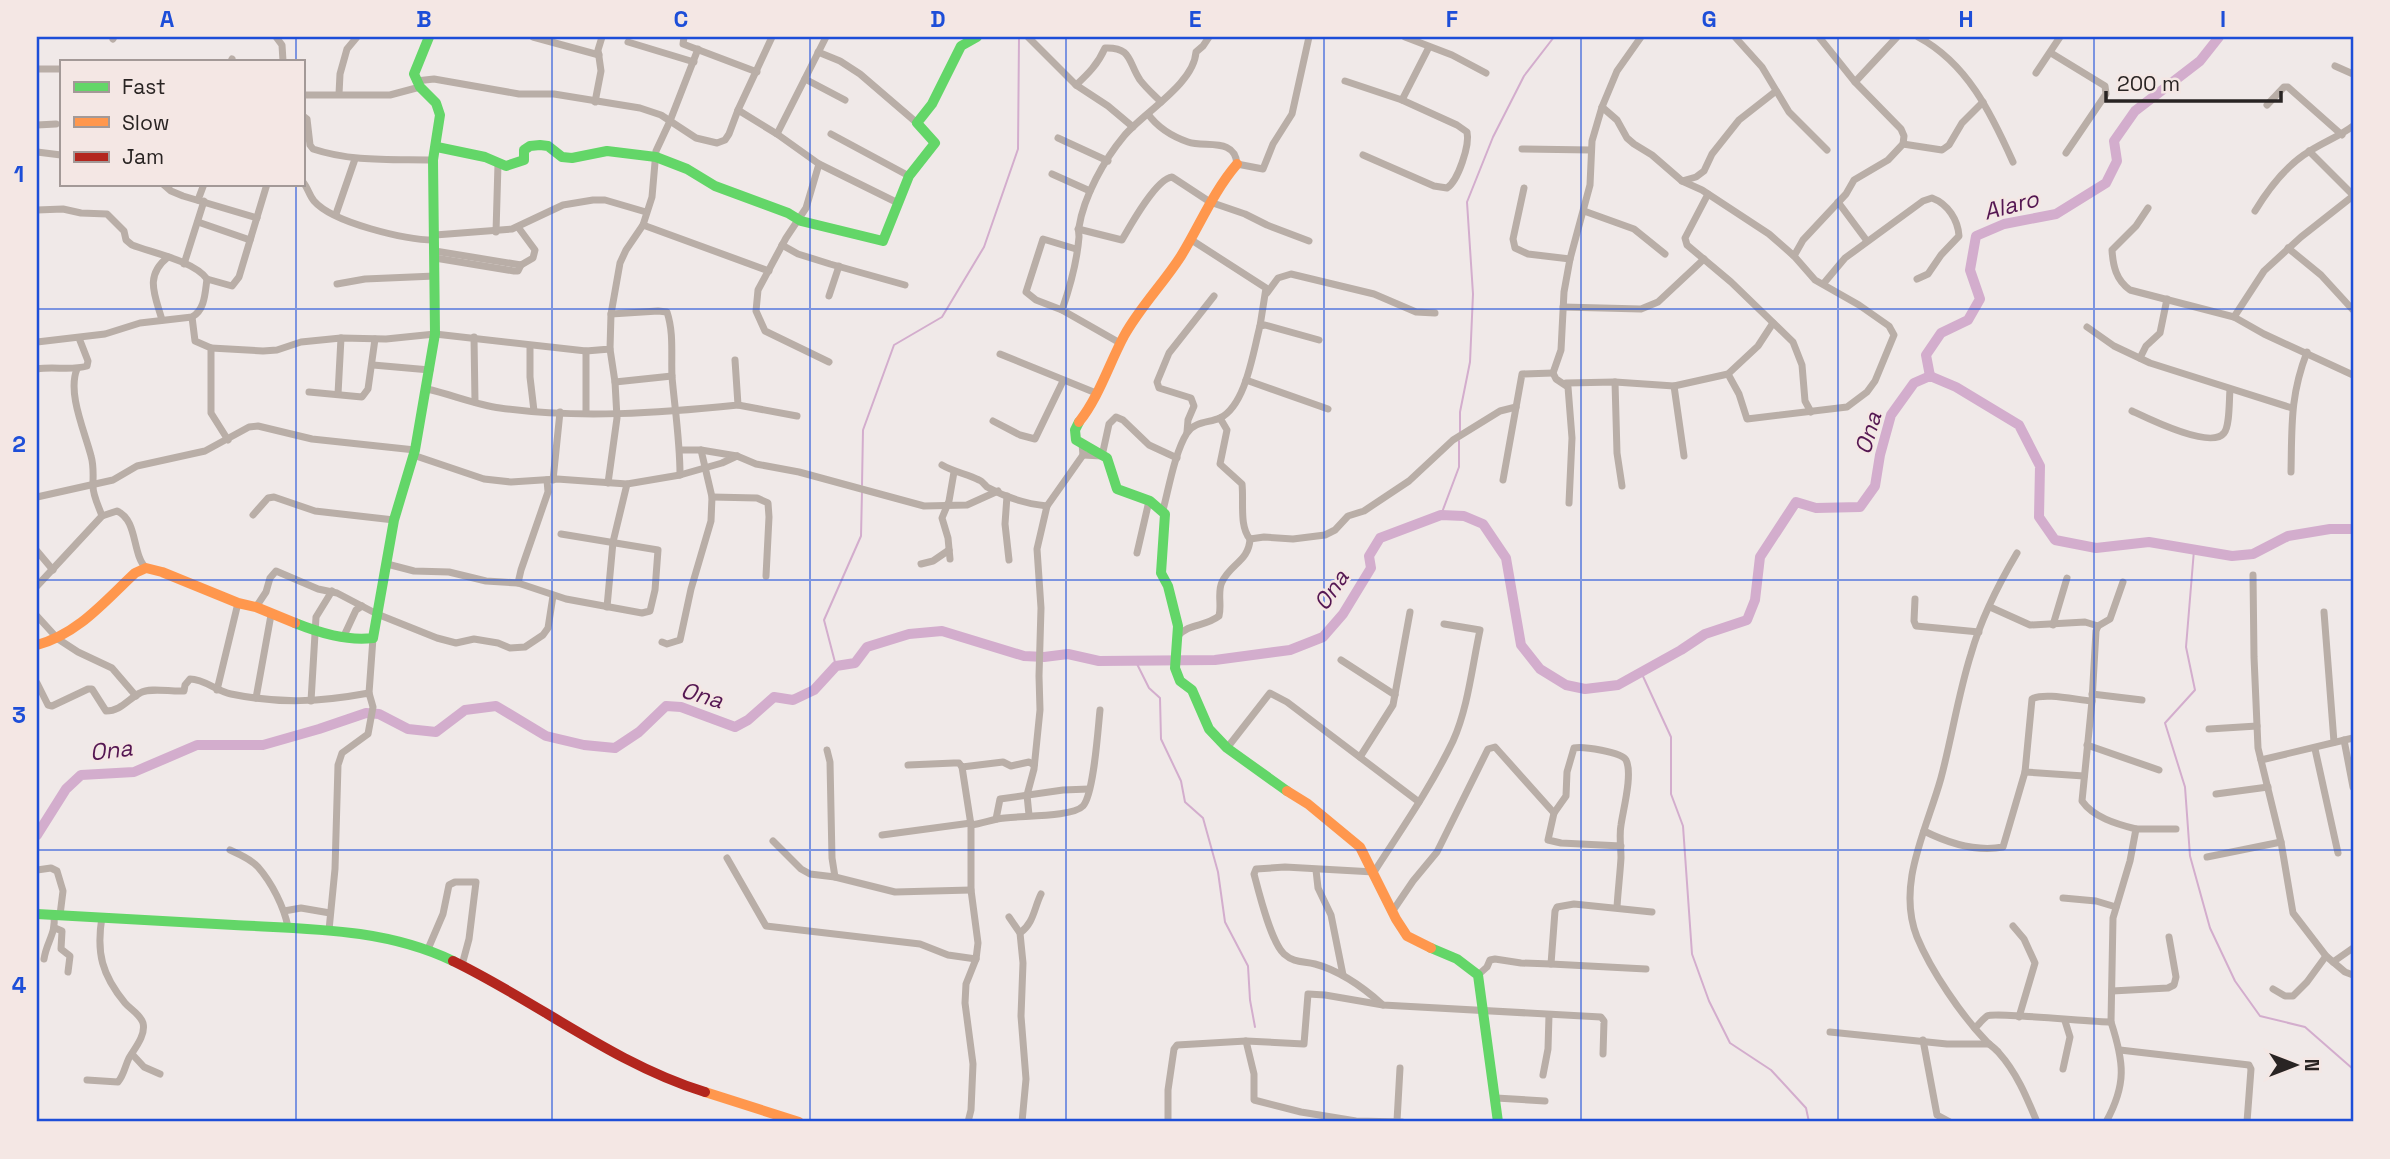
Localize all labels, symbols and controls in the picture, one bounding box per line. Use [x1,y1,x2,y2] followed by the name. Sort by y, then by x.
[160,4,175,34] text: A
[416,4,432,34] text: B
[674,4,688,34] text: C
[930,4,946,34] text: D
[1189,4,1201,34] text: E
[1446,4,1458,34] text: F
[1701,4,1717,34] text: G
[1958,4,1974,34] text: H
[2220,4,2226,34] text: I
[60,60,304,186] legend
[2106,60,2282,104] scale bar
[2117,70,2180,97] text: 200 m
[122,73,166,100] text: Fast
[122,109,170,136] text: Slow
[122,143,164,170] text: Jam
[14,159,24,189] text: 1
[1980,183,2043,227] water label: Alaro
[1848,408,1889,458] water label: Ona
[12,429,26,459] text: 2
[1307,563,1356,616] water label: Ona
[677,675,727,716] water label: Ona
[12,700,26,730] text: 3
[88,732,135,767] water label: Ona
[12,970,27,1000] text: 4
[2260,1030,2330,1100] north arrow
[2299,1059,2324,1071] text: N

